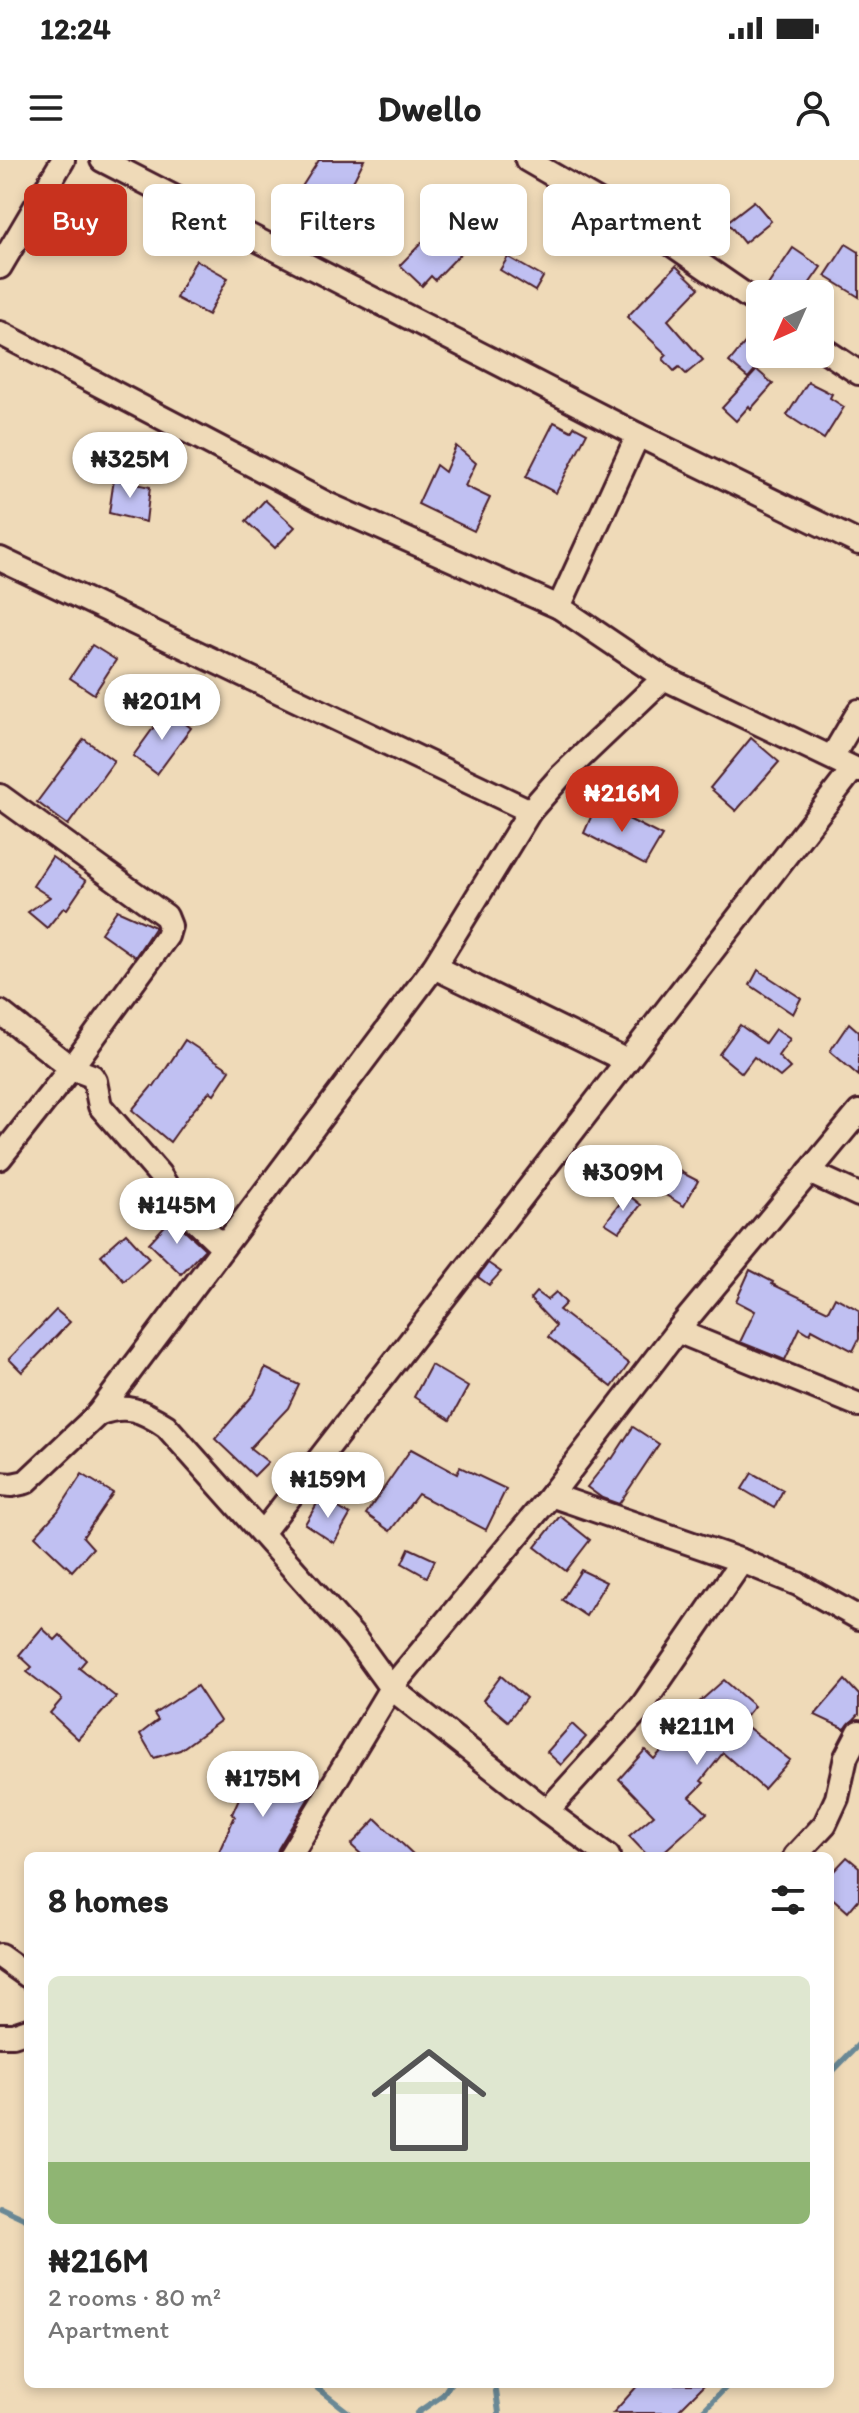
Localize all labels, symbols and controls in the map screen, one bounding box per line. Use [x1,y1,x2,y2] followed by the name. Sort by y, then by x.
[40,10,111,47] text: 12:24
[24,86,68,130] icon: menu
[791,86,835,130] icon: person
[377,87,482,130] text: Dwello
[24,184,127,256] chip: Buy
[143,184,255,256] chip: Rent
[271,184,404,256] chip: Filters
[420,184,527,256] chip: New
[543,184,730,256] chip: Apartment
[746,280,834,368] north arrow
[746,280,834,368] map controls
[74,432,186,500] pin: ₦325M
[90,442,170,474] text: ₦325M
[106,674,218,742] pin: ₦201M
[122,684,202,716] text: ₦201M
[566,766,678,834] pin: ₦216M
[583,776,661,808] text: ₦216M
[567,1145,679,1213] pin: ₦309M
[582,1155,664,1187] text: ₦309M
[121,1178,233,1246] pin: ₦145M
[137,1188,217,1220] text: ₦145M
[272,1452,384,1520] pin: ₦159M
[289,1462,367,1494] text: ₦159M
[641,1699,753,1767] pin: ₦211M
[659,1709,735,1741] text: ₦211M
[207,1751,319,1819] pin: ₦175M
[225,1761,301,1793] text: ₦175M
[766,1878,810,1922] icon: filters
[48,1880,169,1921] text: 8 homes
[357,2028,501,2172] icon: home
[48,2240,149,2281] text: ₦216M
[48,2281,221,2313] text: 2 rooms · 80 m²
[48,2313,169,2345] text: Apartment

